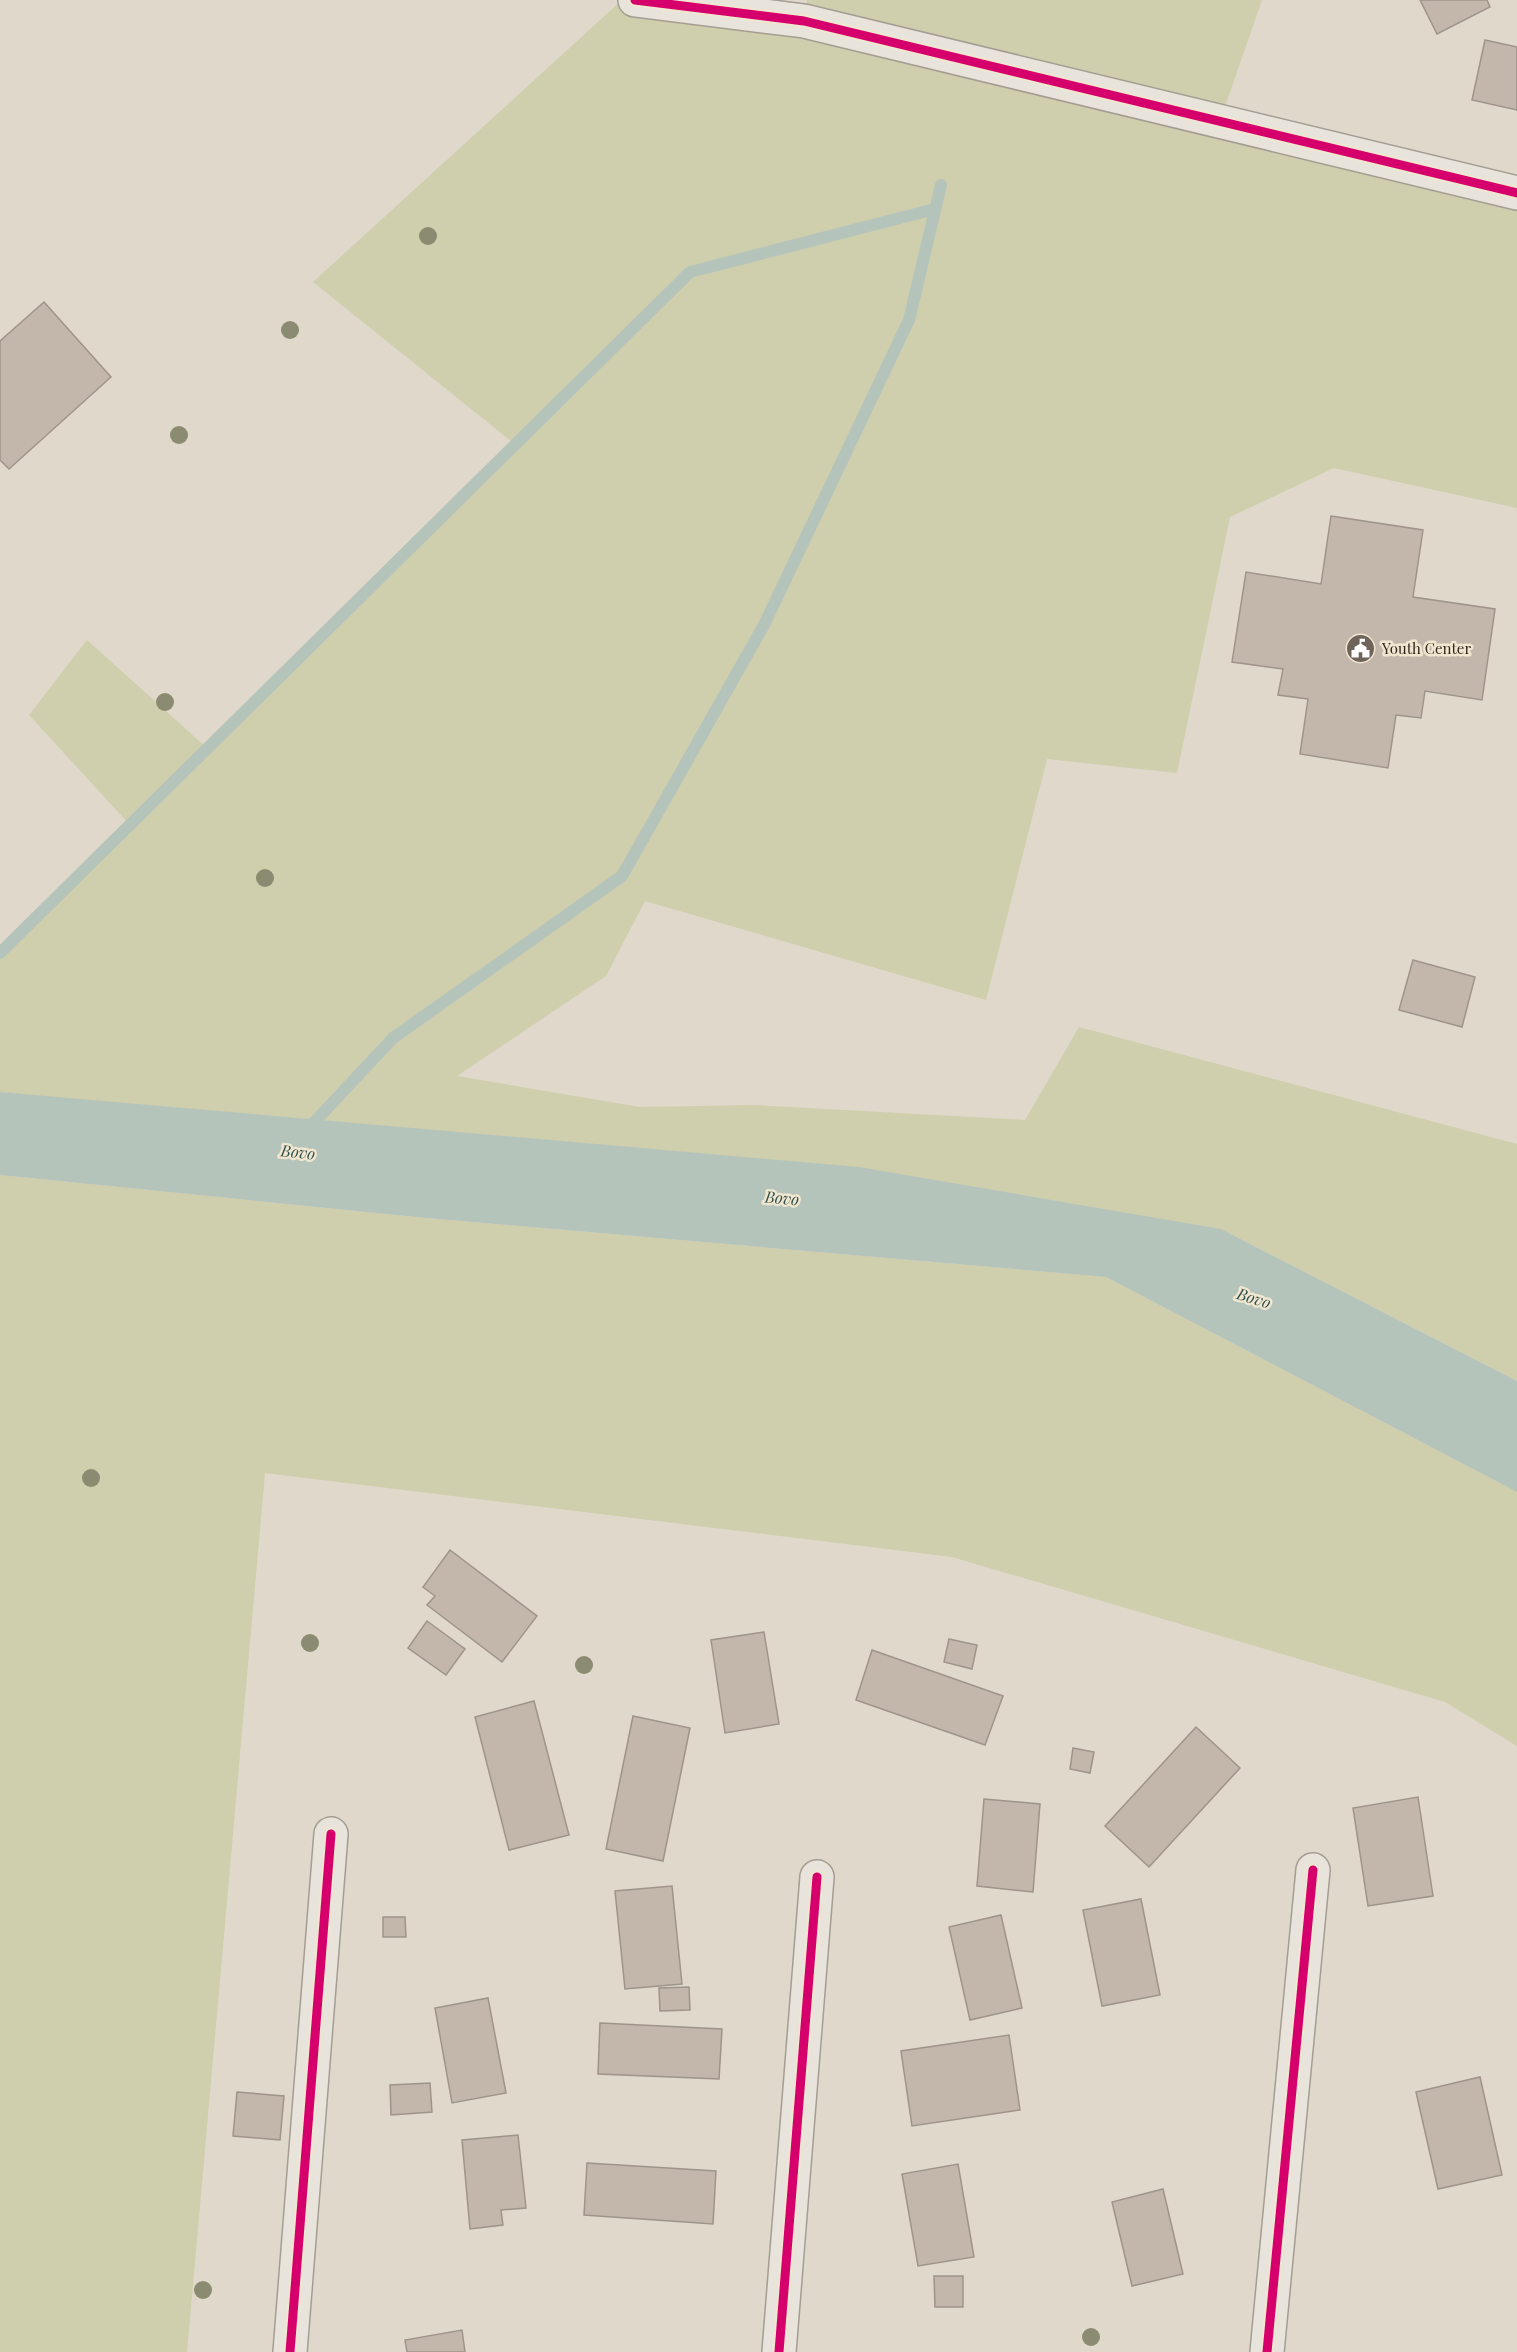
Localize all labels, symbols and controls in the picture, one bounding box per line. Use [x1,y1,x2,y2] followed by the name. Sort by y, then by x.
[1345,633,1377,665] public building icon: Youth Center
[1381,638,1471,658] place label: Youth Center
[279,1139,316,1164] water label: Bovo
[763,1185,800,1209] water label: Bovo
[1234,1282,1274,1313] water label: Bovo

